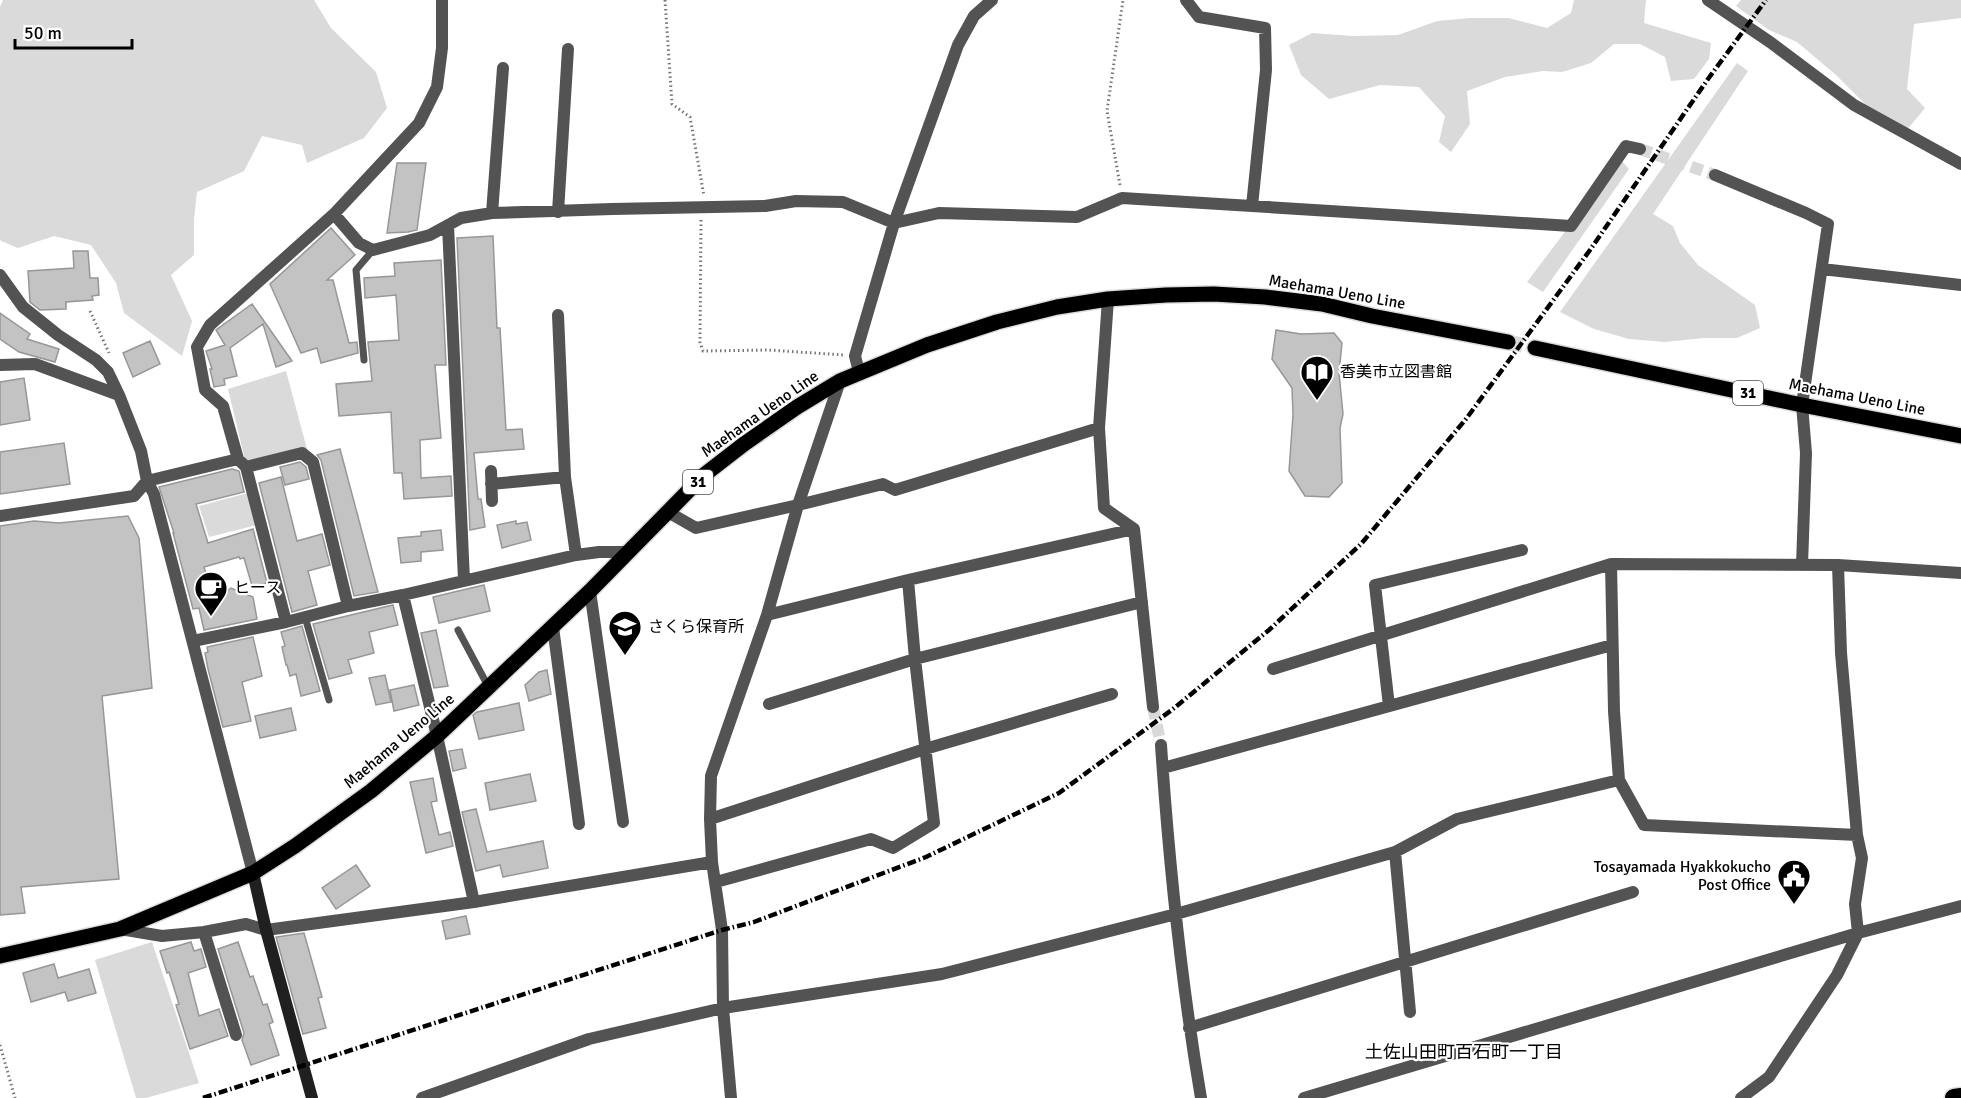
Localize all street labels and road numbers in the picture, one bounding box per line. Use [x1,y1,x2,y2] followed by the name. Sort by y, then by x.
[1267,270,1407,314] street label: Maehama Ueno Line
[697,366,823,462] street label: Maehama Ueno Line
[1787,374,1927,420] street label: Maehama Ueno Line
[1733,381,1763,405] road number: 31
[683,470,713,494] road number: 31
[339,689,459,793] street label: Maehama Ueno Line

